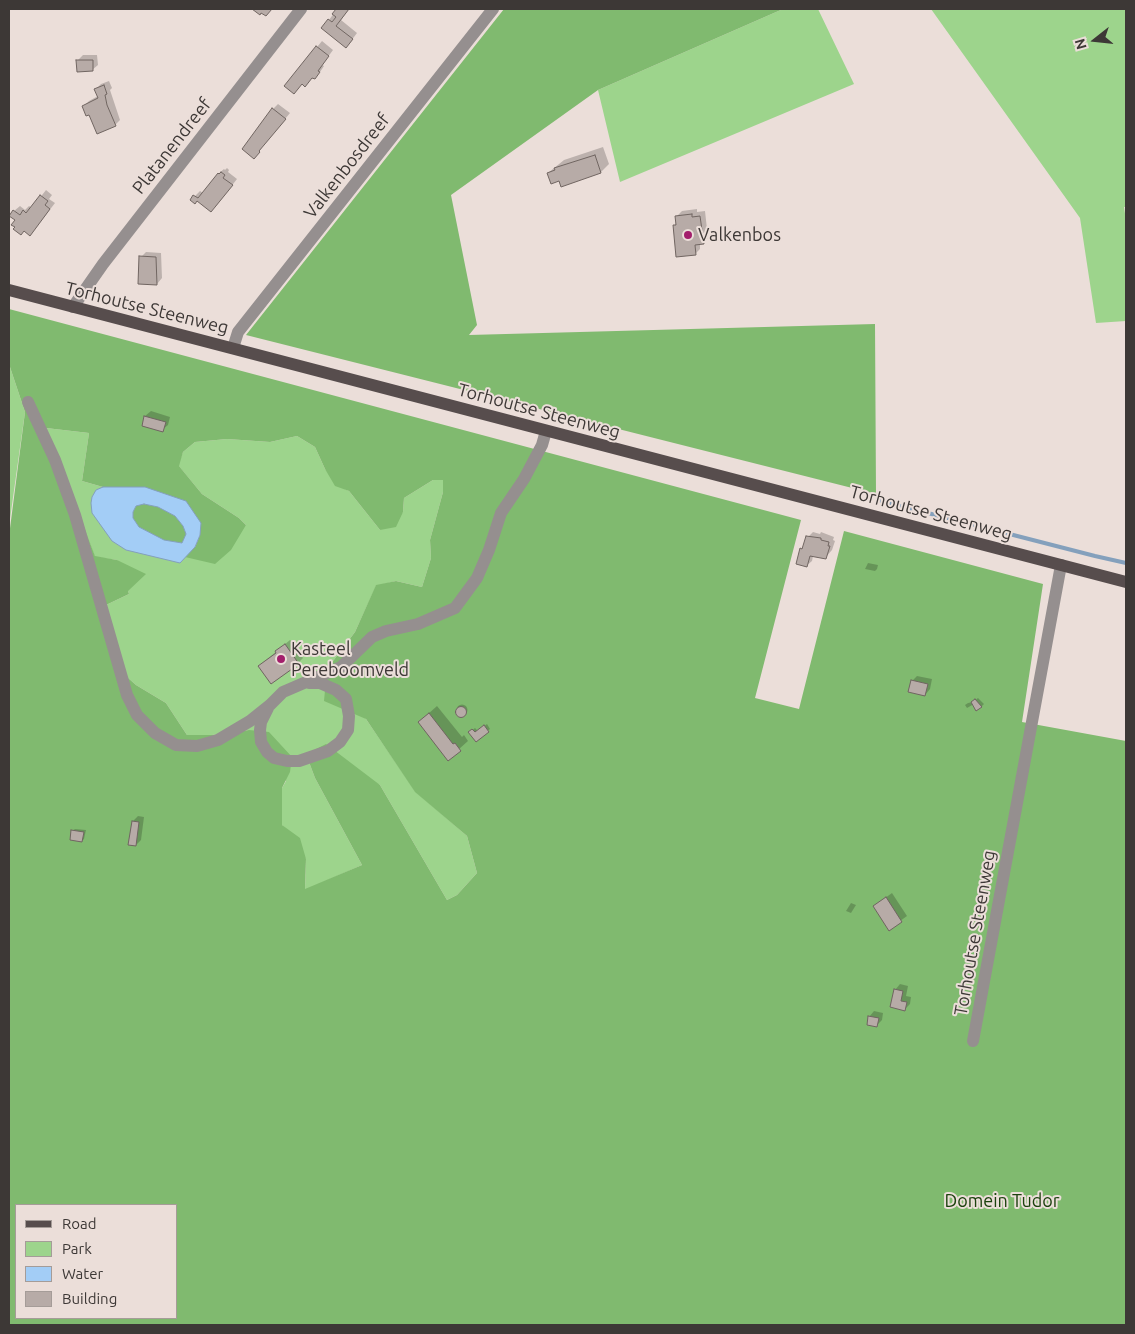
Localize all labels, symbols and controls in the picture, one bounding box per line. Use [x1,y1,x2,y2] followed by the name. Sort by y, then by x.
[1070,15,1120,65] north arrow
[1071,37,1090,51] text: N
[128,94,216,198] street label: Platanendreef
[299,109,395,223] street label: Valkenbosdreef
[698,224,781,246] place label: Valkenbos
[682,229,694,241] marker: Valkenbos
[63,277,231,339] street label: Torhoutse Steenweg
[455,379,623,443] street label: Torhoutse Steenweg
[847,481,1015,545] street label: Torhoutse Steenweg
[291,638,409,681] place label: Kasteel Pereboomveld
[275,653,287,665] marker: Kasteel Pereboomveld
[950,849,1000,1017] street label: Torhoutse Steenweg
[944,1190,1060,1212] park label: Domein Tudor
[15,1204,178,1319] legend
[62,1215,97,1232] text: Road
[62,1240,92,1257] text: Park
[62,1265,103,1282] text: Water
[62,1290,117,1307] text: Building

